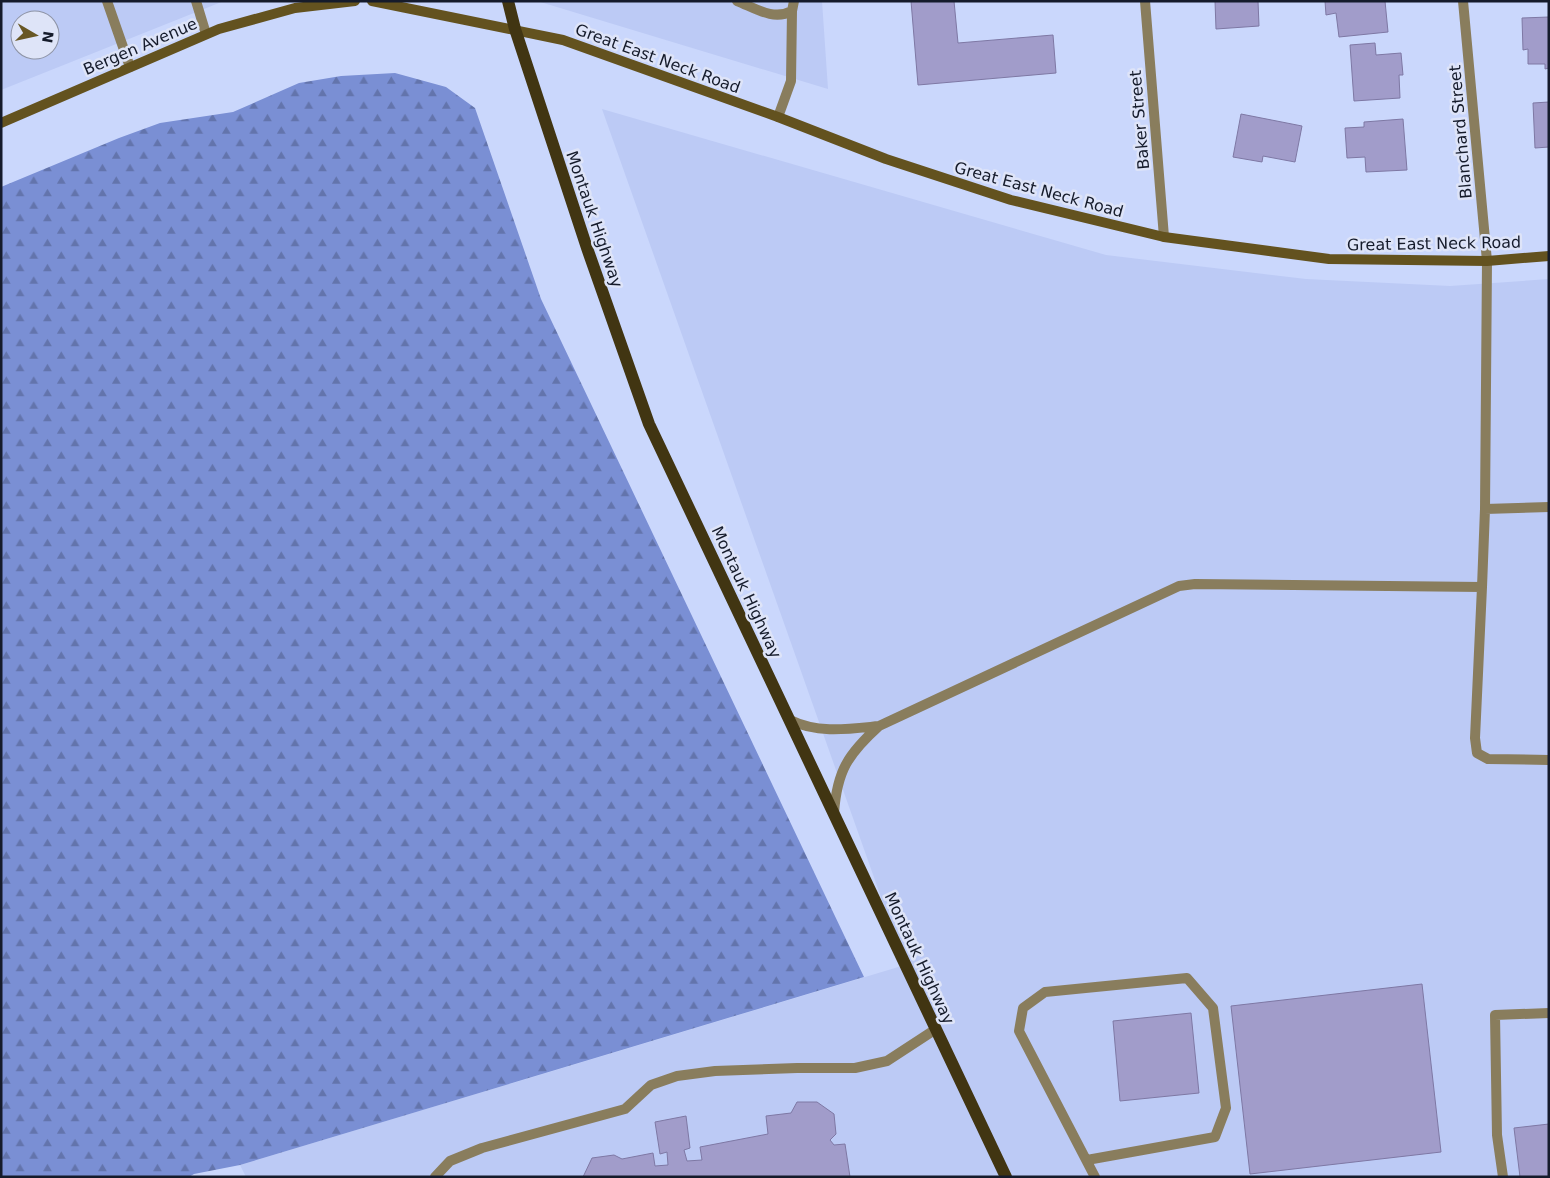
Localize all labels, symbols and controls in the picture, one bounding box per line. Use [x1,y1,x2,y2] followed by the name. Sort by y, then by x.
[10,10,60,60] north arrow
[80,14,200,79] street label: Bergen Avenue
[573,20,743,97] street label: Great East Neck Road
[39,30,57,44] text: N
[1445,64,1476,200] street label: Blanchard Street
[1126,70,1153,170] street label: Baker Street
[562,148,627,290] street label: Montauk Highway
[952,158,1126,221] street label: Great East Neck Road
[1347,232,1521,255] street label: Great East Neck Road
[708,523,785,661] street label: Montauk Highway
[881,889,958,1027] street label: Montauk Highway

